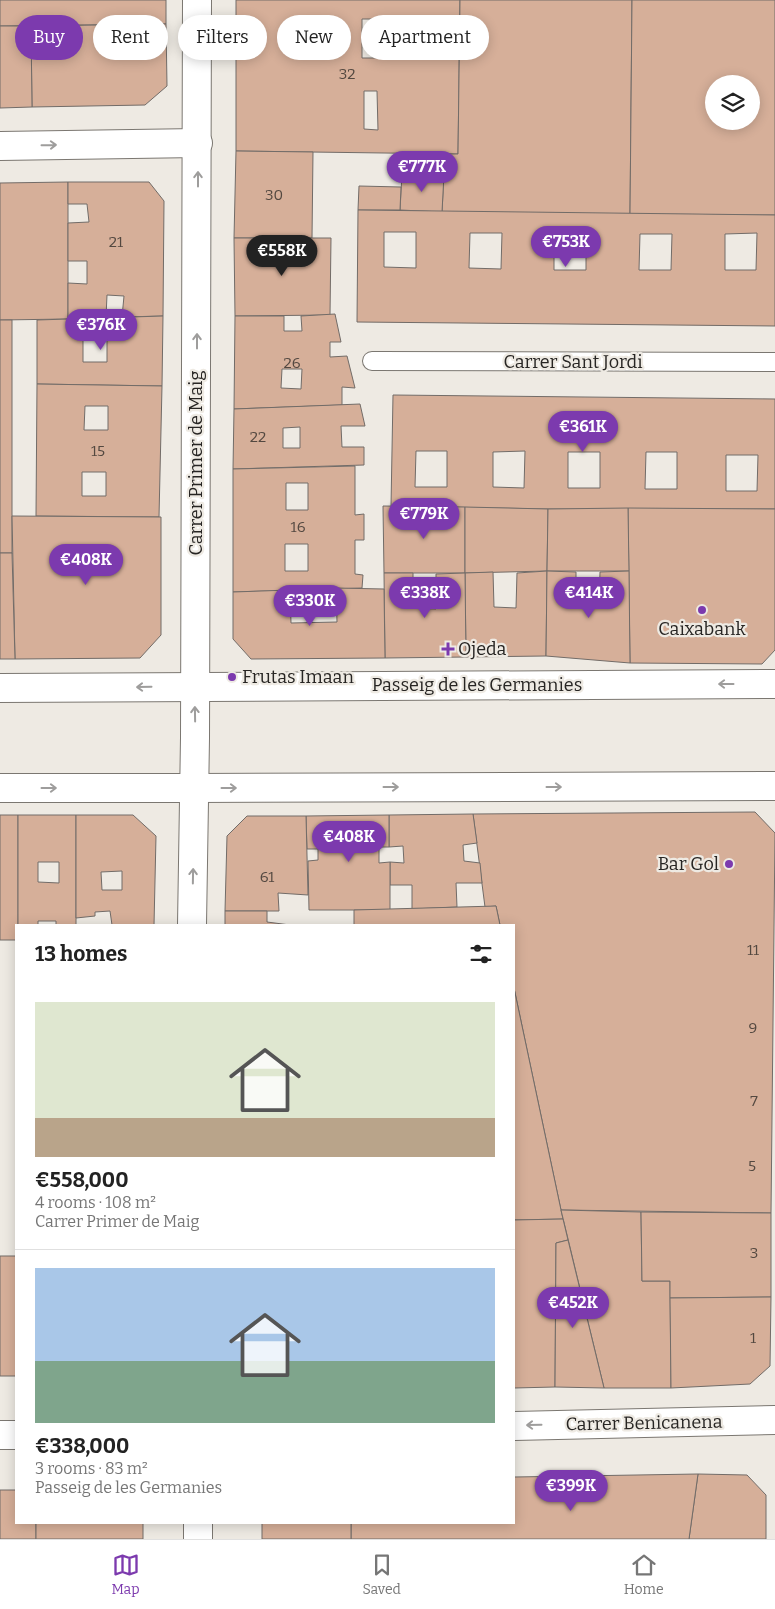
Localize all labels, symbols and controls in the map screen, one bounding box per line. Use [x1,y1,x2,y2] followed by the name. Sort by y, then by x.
[15,15,83,60] chip: Buy
[93,15,168,60] chip: Rent
[178,15,267,60] chip: Filters
[277,15,351,60] chip: New
[361,15,489,60] chip: Apartment
[339,65,355,83] house number: 32
[705,75,760,130] map controls
[705,75,760,130] button: layers
[40,140,56,150] one-way arrow
[387,150,457,193] pin: €777K
[398,157,446,176] text: €777K
[193,171,203,188] one-way arrow
[265,186,283,204] house number: 30
[531,226,601,268] pin: €753K
[542,232,590,251] text: €753K
[109,233,123,251] house number: 21
[247,234,317,277] pin: €558K
[257,241,307,260] text: €558K
[66,308,136,351] pin: €376K
[76,315,126,334] text: €376K
[192,334,202,350] one-way arrow
[503,351,643,373] street label: Carrer Sant Jordi
[284,354,301,372] house number: 26
[185,370,207,556] street label: Carrer Primer de Maig
[548,410,618,453] pin: €361K
[559,417,607,436] text: €361K
[250,428,266,446] house number: 22
[91,442,105,460] house number: 15
[389,498,459,540] pin: €779K
[399,504,449,523] text: €779K
[291,518,306,536] house number: 16
[51,544,121,586] pin: €408K
[60,550,112,569] text: €408K
[390,576,460,619] pin: €338K
[554,576,624,619] pin: €414K
[400,583,450,602] text: €338K
[564,583,614,602] text: €414K
[275,584,345,627] pin: €330K
[285,591,335,610] text: €330K
[696,604,708,616] marker: Caixabank
[658,618,746,640] place label: Caixabank
[458,638,506,660] place label: Ojeda
[442,643,454,655] marker: Ojeda
[242,666,354,688] place label: Frutas Imaan
[226,671,238,683] marker: Frutas Imaan
[372,674,582,696] street label: Passeig de les Germanies
[719,679,735,689] one-way arrow
[136,682,152,692] one-way arrow
[190,706,200,722] one-way arrow
[545,782,561,792] one-way arrow
[40,783,56,793] one-way arrow
[220,783,236,793] one-way arrow
[383,783,399,792] one-way arrow
[314,820,384,863] pin: €408K
[323,827,375,846] text: €408K
[658,853,719,875] place label: Bar Gol
[723,858,735,870] marker: Bar Gol
[260,868,274,886] house number: 61
[188,869,198,885] one-way arrow
[467,940,495,968] icon: filters
[35,941,127,967] text: 13 homes
[747,941,759,959] house number: 11
[749,1019,757,1037] house number: 9
[220,1035,310,1125] icon: home
[750,1092,758,1110] house number: 7
[748,1157,756,1175] house number: 5
[35,1167,129,1193] text: €558,000
[35,1193,156,1212] text: 4 rooms · 108 m²
[35,1212,200,1231] text: Carrer Primer de Maig
[750,1244,758,1262] house number: 3
[538,1286,608,1329] pin: €452K
[548,1293,598,1312] text: €452K
[220,1300,310,1390] icon: home
[750,1329,756,1347] house number: 1
[565,1411,723,1435] street label: Carrer Benicanena
[526,1421,542,1430] one-way arrow
[35,1433,129,1459] text: €338,000
[35,1459,148,1478] text: 3 rooms · 83 m²
[536,1470,606,1512] pin: €399K
[546,1476,596,1495] text: €399K
[35,1478,222,1497] text: Passeig de les Germanies
[111,1551,140,1598] tab: Map
[362,1551,401,1598] tab: Saved
[624,1551,664,1598] tab: Home

